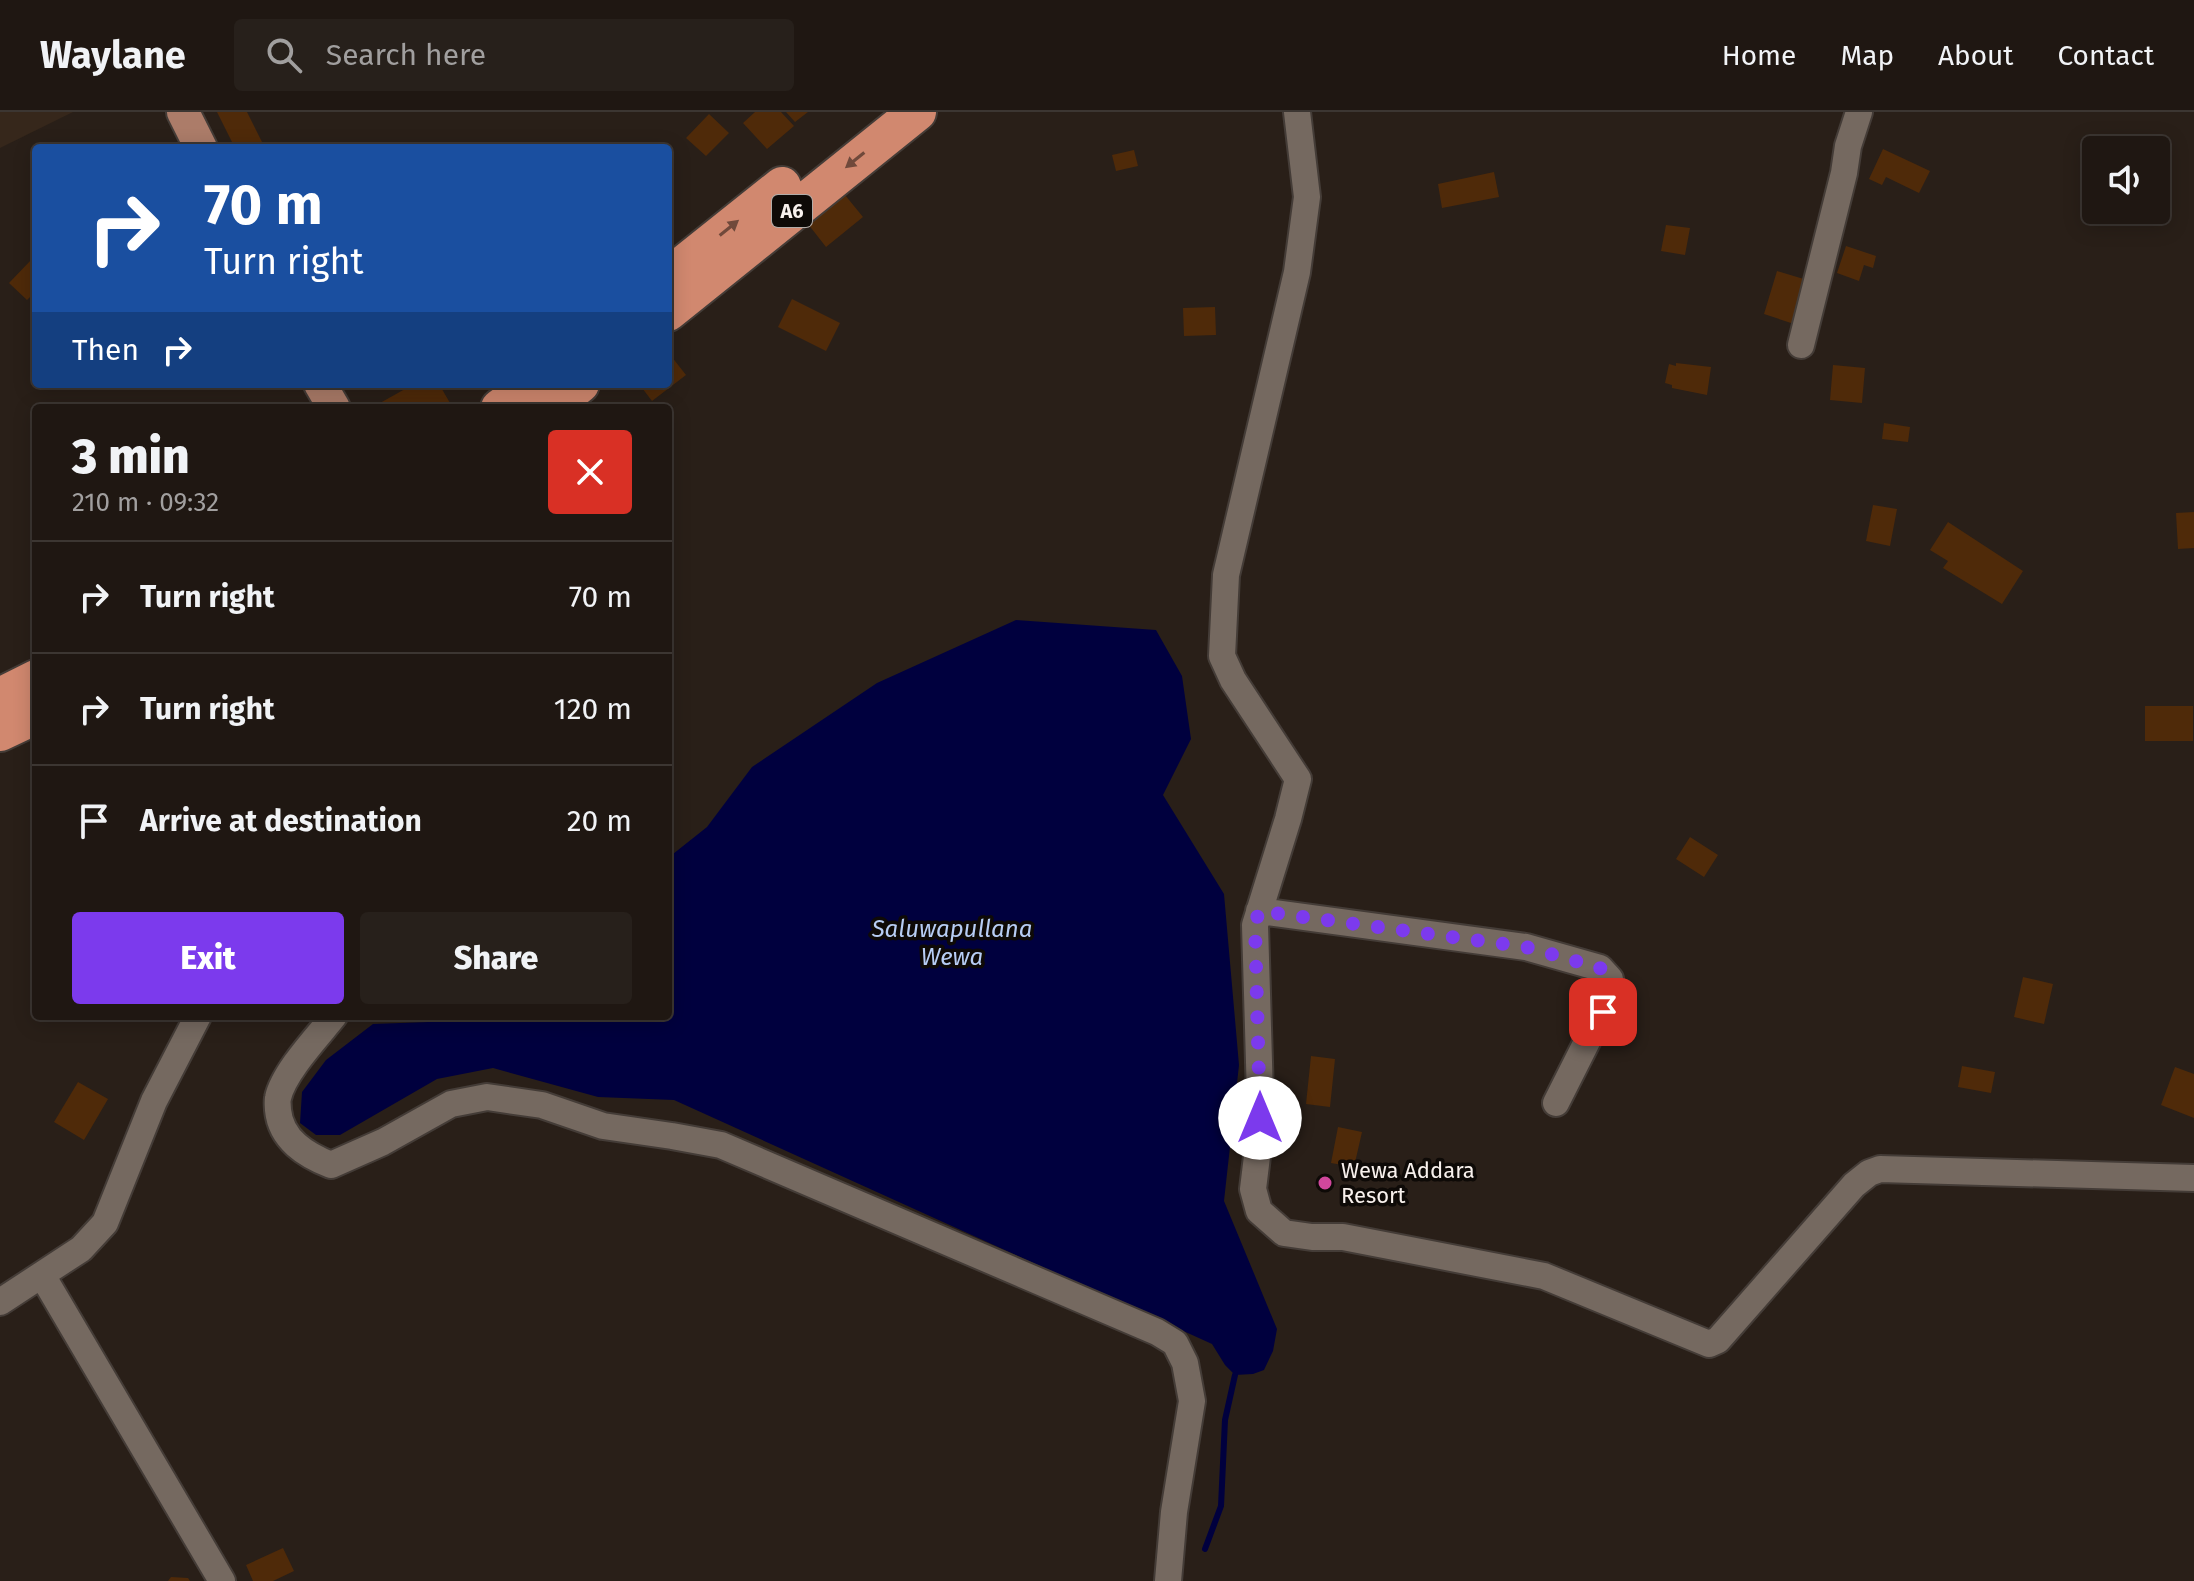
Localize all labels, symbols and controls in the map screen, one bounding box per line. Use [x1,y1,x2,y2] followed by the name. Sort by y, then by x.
[234,19,794,91] search box
[40,32,186,78] text: Waylane
[262,33,306,77] icon: search
[326,37,486,73] text: Search here
[1722,39,1796,72] text: Home
[1840,39,1894,72] text: Map
[1938,39,2013,72] text: About
[2057,39,2154,72] text: Contact
[2082,136,2170,224] map controls
[2082,136,2170,224] button: sound
[845,151,865,168] one-way arrow
[204,172,323,239] text: 70 m
[72,176,176,280] icon: right
[772,195,812,227] road number: A6
[719,220,739,237] one-way arrow
[204,240,364,284] text: Turn right
[155,328,199,372] icon: right
[72,332,139,368] text: Then
[72,428,190,486] text: 3 min
[548,430,632,514] button: close
[72,487,219,518] text: 210 m · 09:32
[72,575,116,619] icon: right
[140,579,275,615] text: Turn right
[569,579,632,615] text: 70 m
[72,687,116,731] icon: right
[140,691,275,727] text: Turn right
[554,691,632,727] text: 120 m
[72,799,116,843] icon: arrive
[140,803,422,839] text: Arrive at destination
[567,803,632,839] text: 20 m
[72,912,344,1004] button: Exit
[360,912,632,1004] button: Share
[871,915,1032,971] water label: Saluwapullana Wewa
[1569,978,1637,1046] pin
[1581,990,1625,1034] icon: arrive
[1218,1076,1302,1160] position arrow
[1341,1157,1475,1209] place label: Wewa Addara Resort
[1316,1174,1334,1192] marker: Wewa Addara Resort

